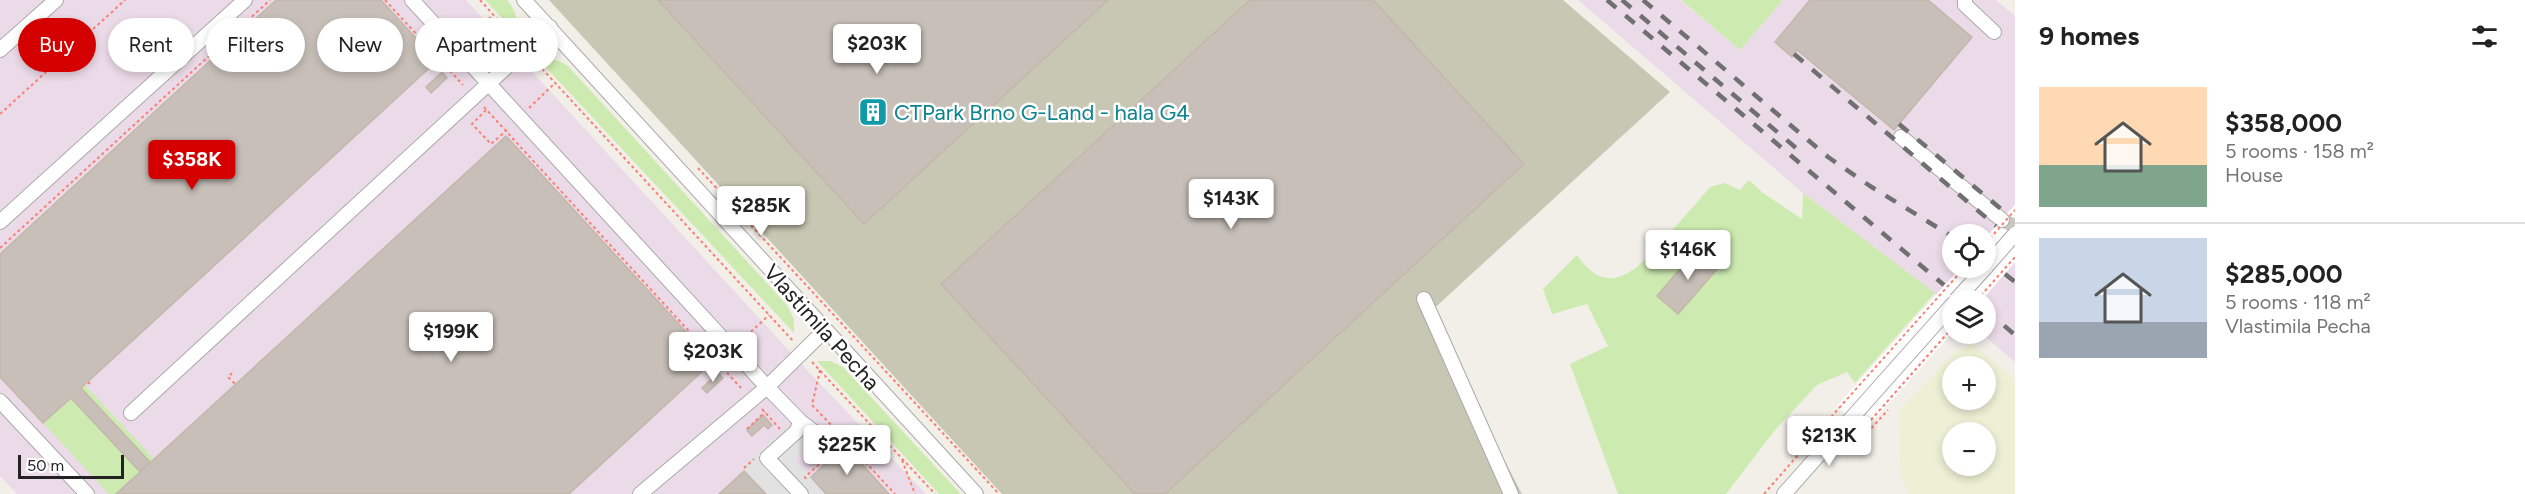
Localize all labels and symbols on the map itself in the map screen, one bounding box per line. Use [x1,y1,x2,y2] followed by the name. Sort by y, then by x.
[835,24,919,75] pin: $203K
[857,96,889,128] building icon: CTPark Brno G-Land - hala G4
[894,99,1190,126] place label: CTPark Brno G-Land - hala G4
[150,140,234,191] pin: $358K
[1189,179,1273,230] pin: $143K
[719,186,803,237] pin: $285K
[1646,230,1730,281] pin: $146K
[758,259,885,396] street label: Vlastimila Pecha
[409,312,493,363] pin: $199K
[671,332,755,383] pin: $203K
[1787,416,1871,467] pin: $213K
[805,425,889,476] pin: $225K
[18,452,124,480] scale bar

